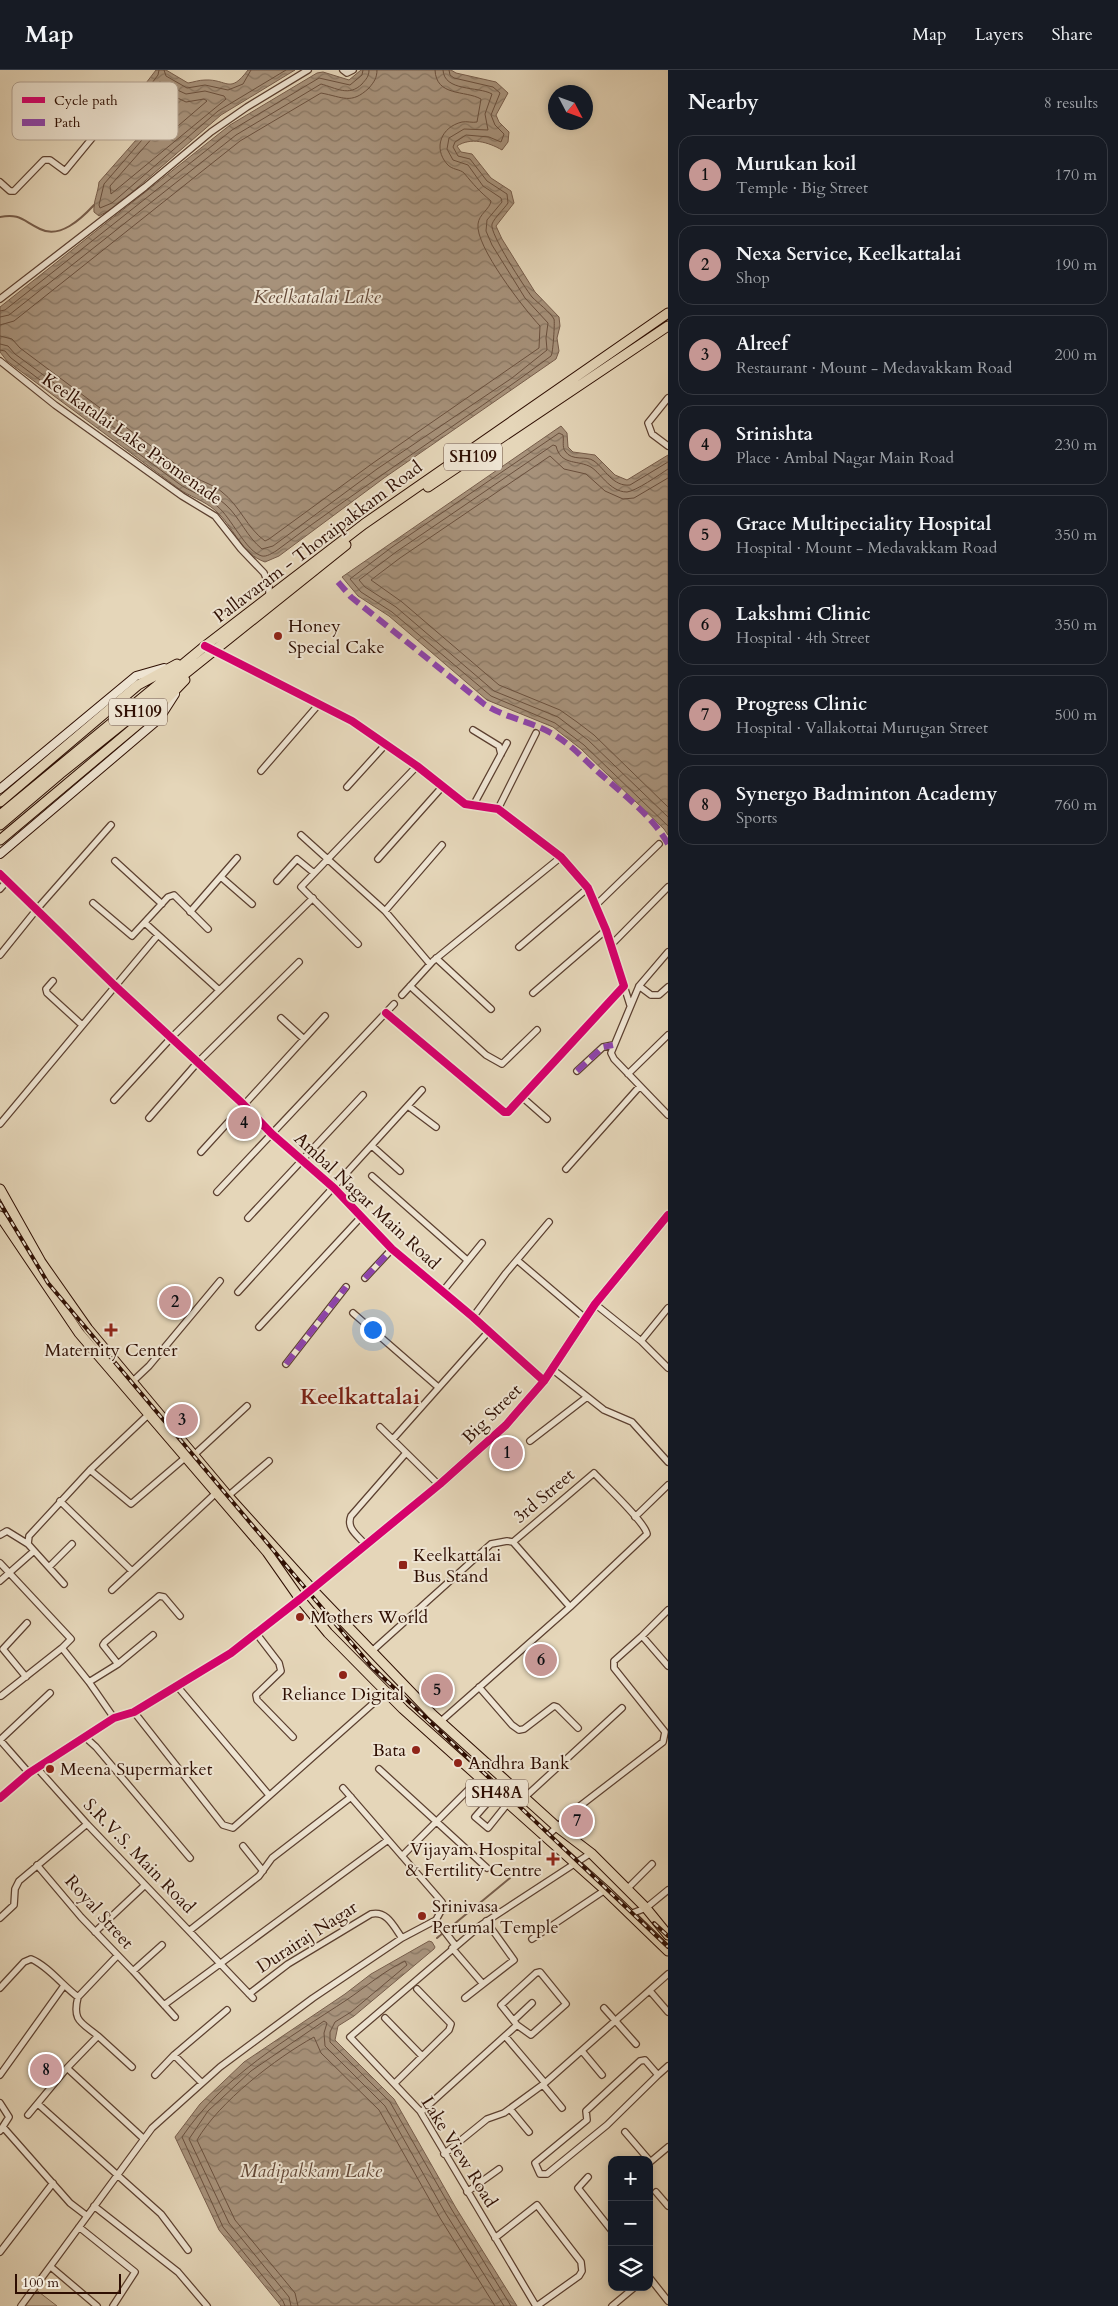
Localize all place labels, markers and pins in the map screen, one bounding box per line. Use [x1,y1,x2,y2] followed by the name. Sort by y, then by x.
[288,614,385,660] place label: Honey Special Cake
[272,630,284,642] marker: Honey Special Cake
[228,1104,260,1142] pin: 4
[159,1283,191,1321] pin: 2
[104,1323,118,1337] marker: Maternity Center
[44,1338,178,1363] place label: Maternity Center
[166,1401,198,1439] pin: 3
[491,1434,523,1472] pin: 1
[413,1543,501,1589] place label: Keelkattalai Bus Stand
[397,1559,409,1571] marker: Keelkattalai Bus Stand
[310,1605,429,1630] place label: Mothers World
[294,1611,306,1623] marker: Mothers World
[525,1641,557,1679] pin: 6
[337,1669,349,1681] marker: Reliance Digital
[421,1671,453,1709] pin: 5
[282,1682,405,1707] place label: Reliance Digital
[373,1738,406,1763] place label: Bata
[410,1744,422,1756] marker: Bata
[468,1751,570,1776] place label: Andhra Bank
[60,1757,213,1782] place label: Meena Supermarket
[452,1757,464,1769] marker: Andhra Bank
[44,1763,56,1775] marker: Meena Supermarket
[561,1802,593,1840] pin: 7
[406,1837,542,1883] place label: Vijayam Hospital & Fertility Centre
[546,1852,560,1866] marker: Vijayam Hospital & Fertility Centre
[432,1894,559,1940] place label: Srinivasa Perumal Temple
[416,1910,428,1922] marker: Srinivasa Perumal Temple
[30,2051,62,2089] pin: 8

